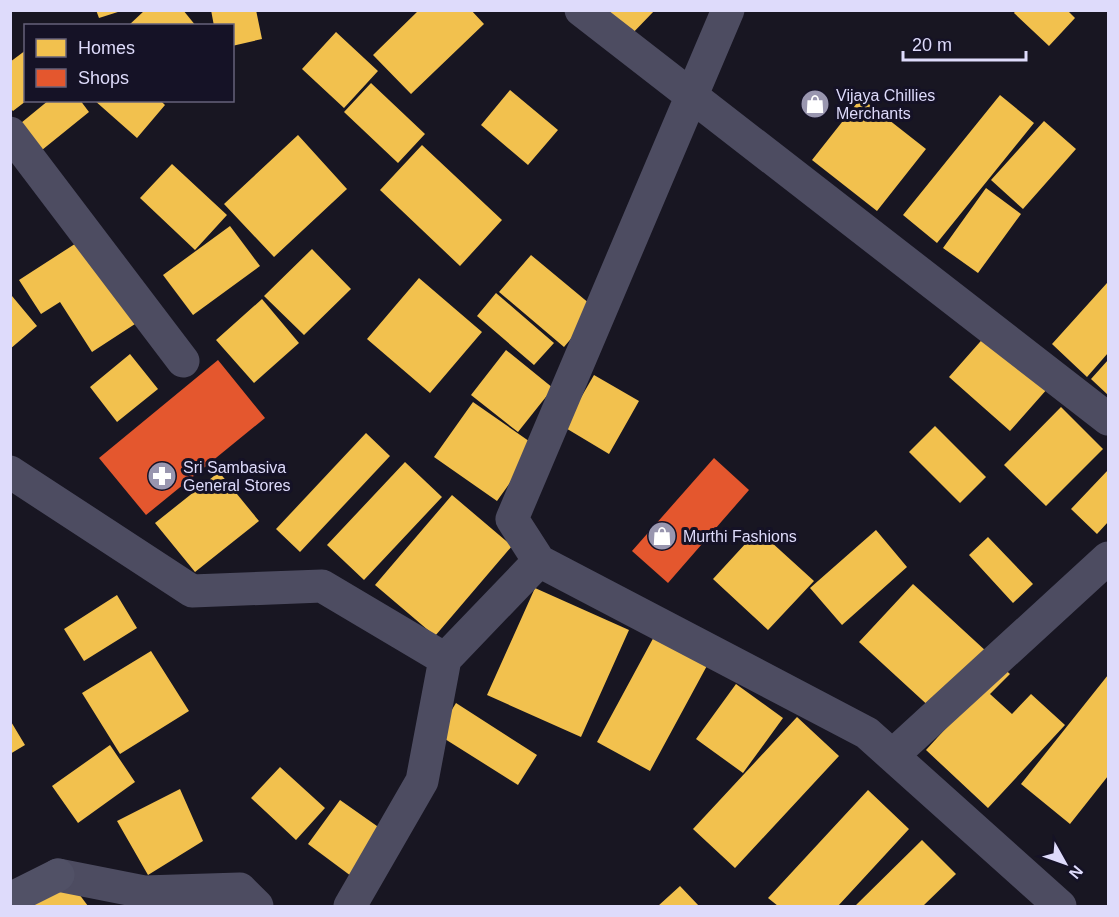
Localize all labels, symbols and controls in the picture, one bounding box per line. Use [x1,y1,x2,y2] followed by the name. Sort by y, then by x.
[24,24,234,102] legend
[903,24,1026,62] scale bar
[912,35,952,55] text: 20 m
[78,38,135,58] text: Homes
[78,68,129,88] text: Shops
[836,87,935,122] place label: Vijaya Chillies Merchants
[799,88,831,120] shop icon: Vijaya Chillies Merchants
[183,459,291,494] place label: Sri Sambasiva General Stores
[146,460,178,492] pharmacy icon: Sri Sambasiva General Stores
[646,520,678,552] shop icon: Murthi Fashions
[683,528,797,545] place label: Murthi Fashions
[1035,833,1095,893] north arrow
[1066,862,1086,882] text: N

